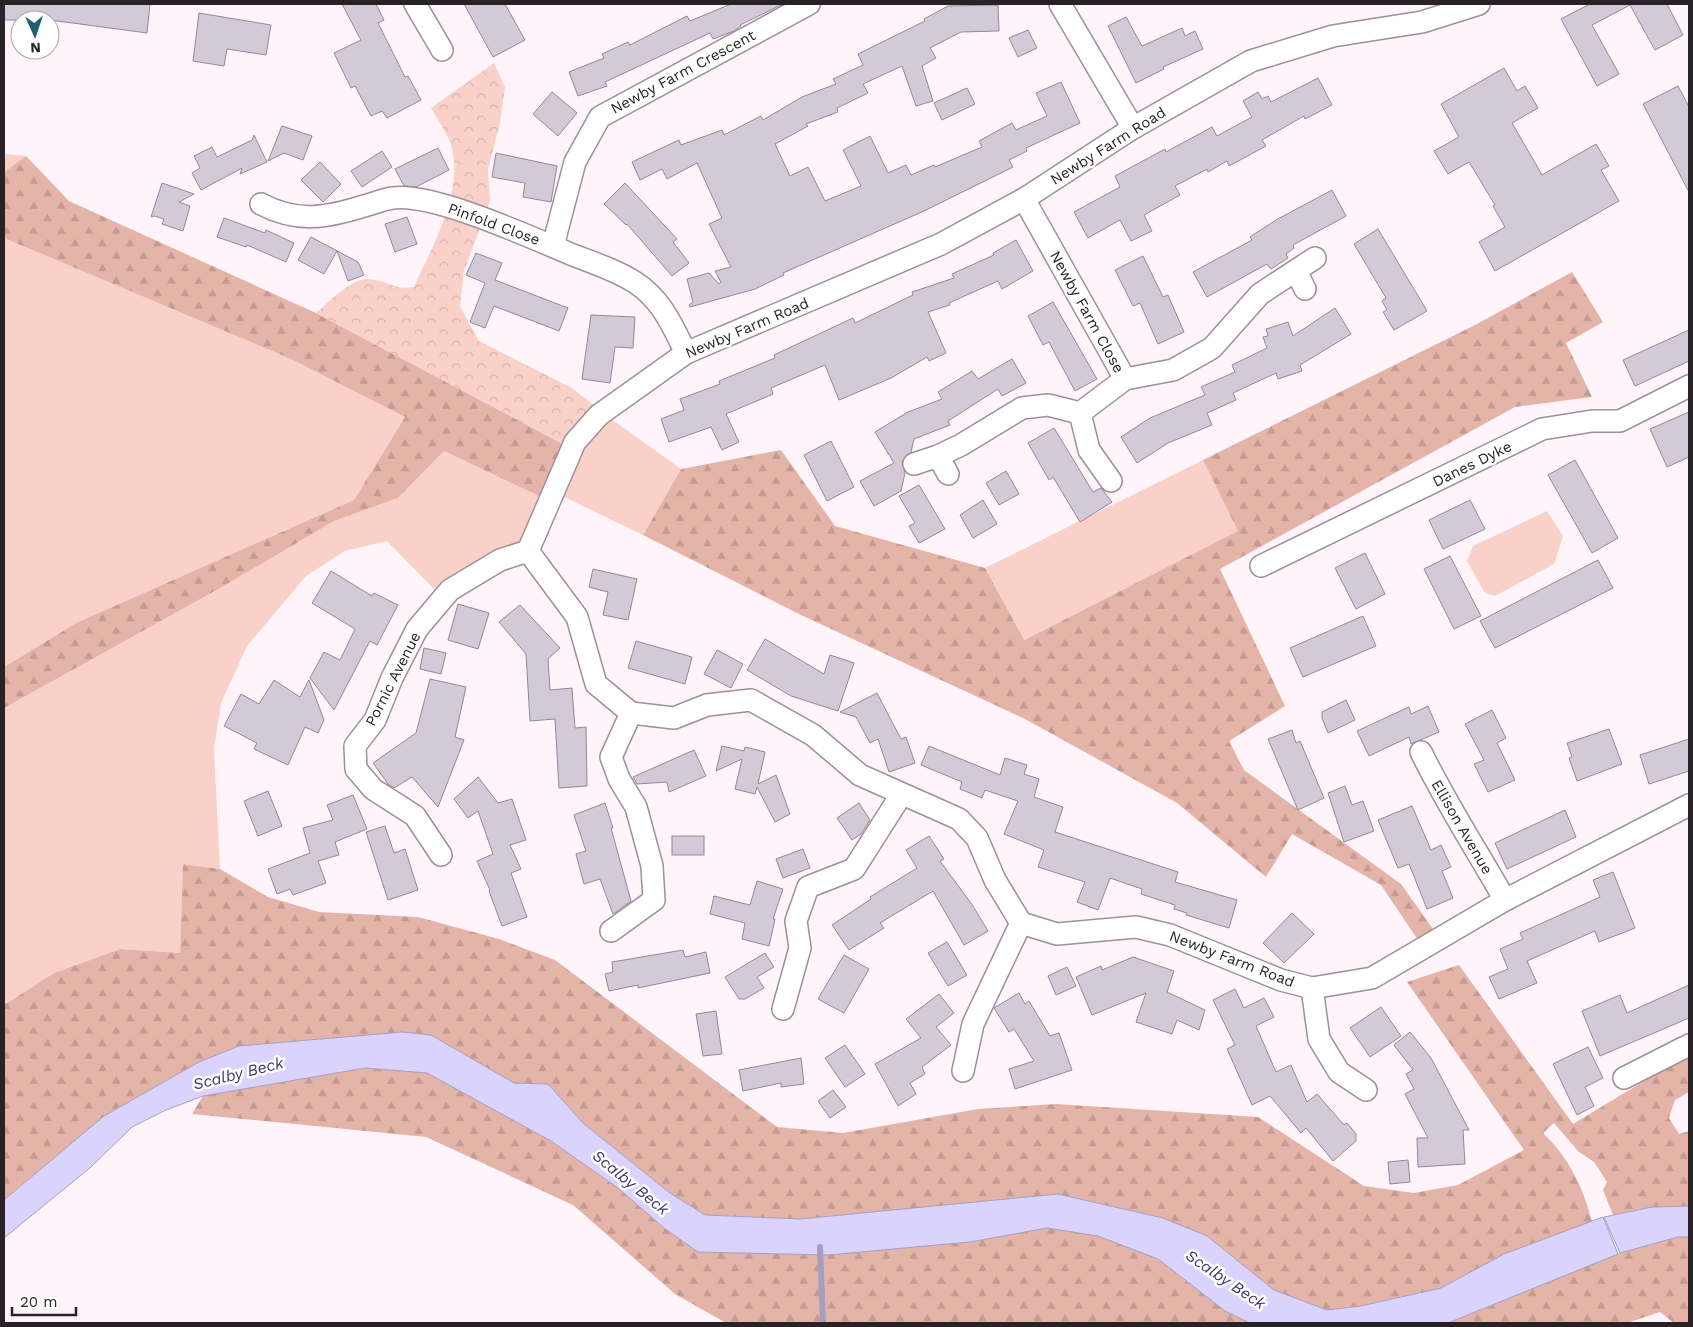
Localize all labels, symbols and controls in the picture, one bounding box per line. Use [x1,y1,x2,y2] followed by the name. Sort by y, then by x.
[10,10,60,60] north arrow
[608,26,759,118] street label: Newby Farm Crescent
[30,40,41,56] text: N
[1047,103,1169,189] street label: Newby Farm Road
[446,199,542,249] street label: Pinfold Close
[1046,248,1128,376] street label: Newby Farm Close
[682,294,812,362] street label: Newby Farm Road
[1430,437,1514,491] street label: Danes Dyke
[362,629,424,729] street label: Pornic Avenue
[1428,776,1496,878] street label: Ellison Avenue
[1167,927,1297,991] street label: Newby Farm Road
[191,1053,287,1094] water label: Scalby Beck
[589,1146,674,1220] water label: Scalby Beck
[1182,1246,1271,1314] water label: Scalby Beck
[12,1284,76,1316] scale bar
[20,1293,58,1311] text: 20 m

